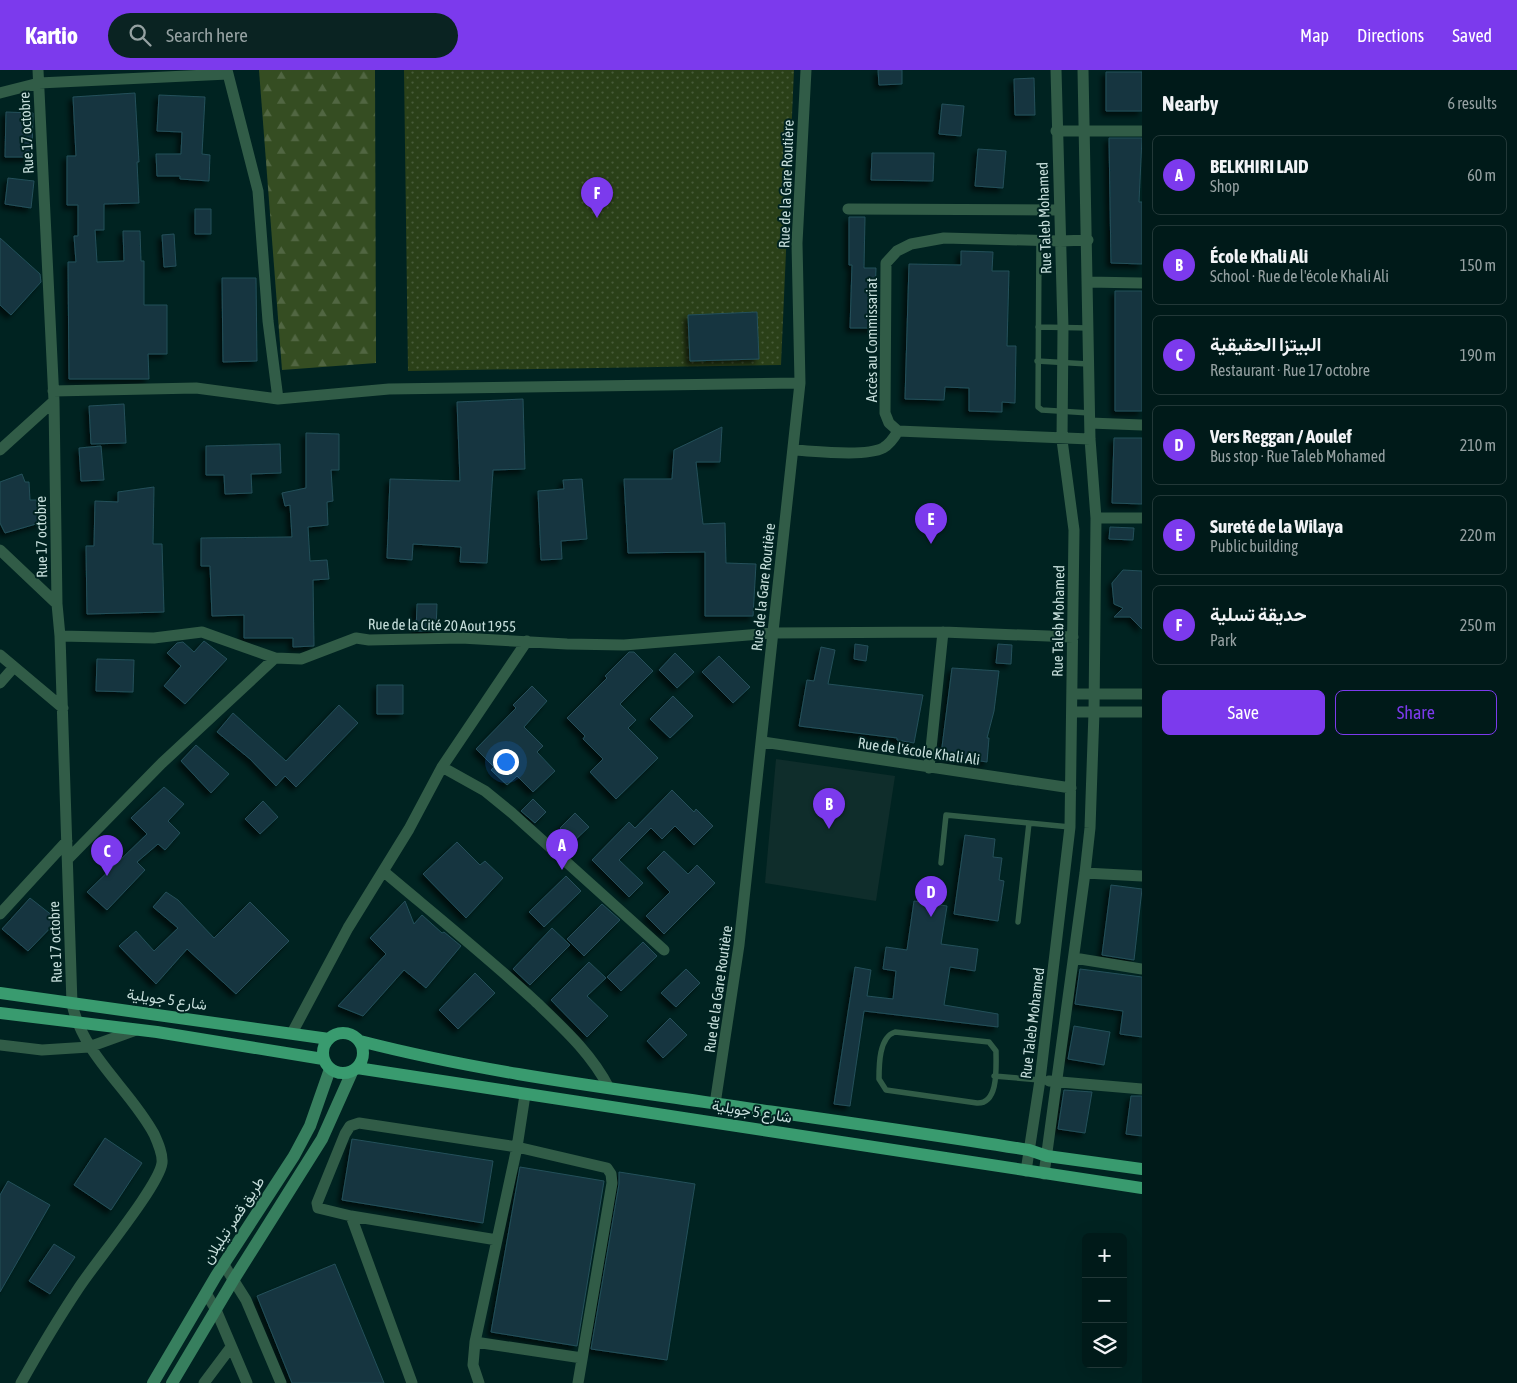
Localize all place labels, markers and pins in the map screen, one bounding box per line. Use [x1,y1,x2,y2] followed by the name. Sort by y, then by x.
[581,177,613,218] pin: F
[915,503,947,544] pin: E
[813,788,845,829] pin: B
[546,829,578,870] pin: A
[91,835,123,876] pin: C
[915,876,947,917] pin: D

